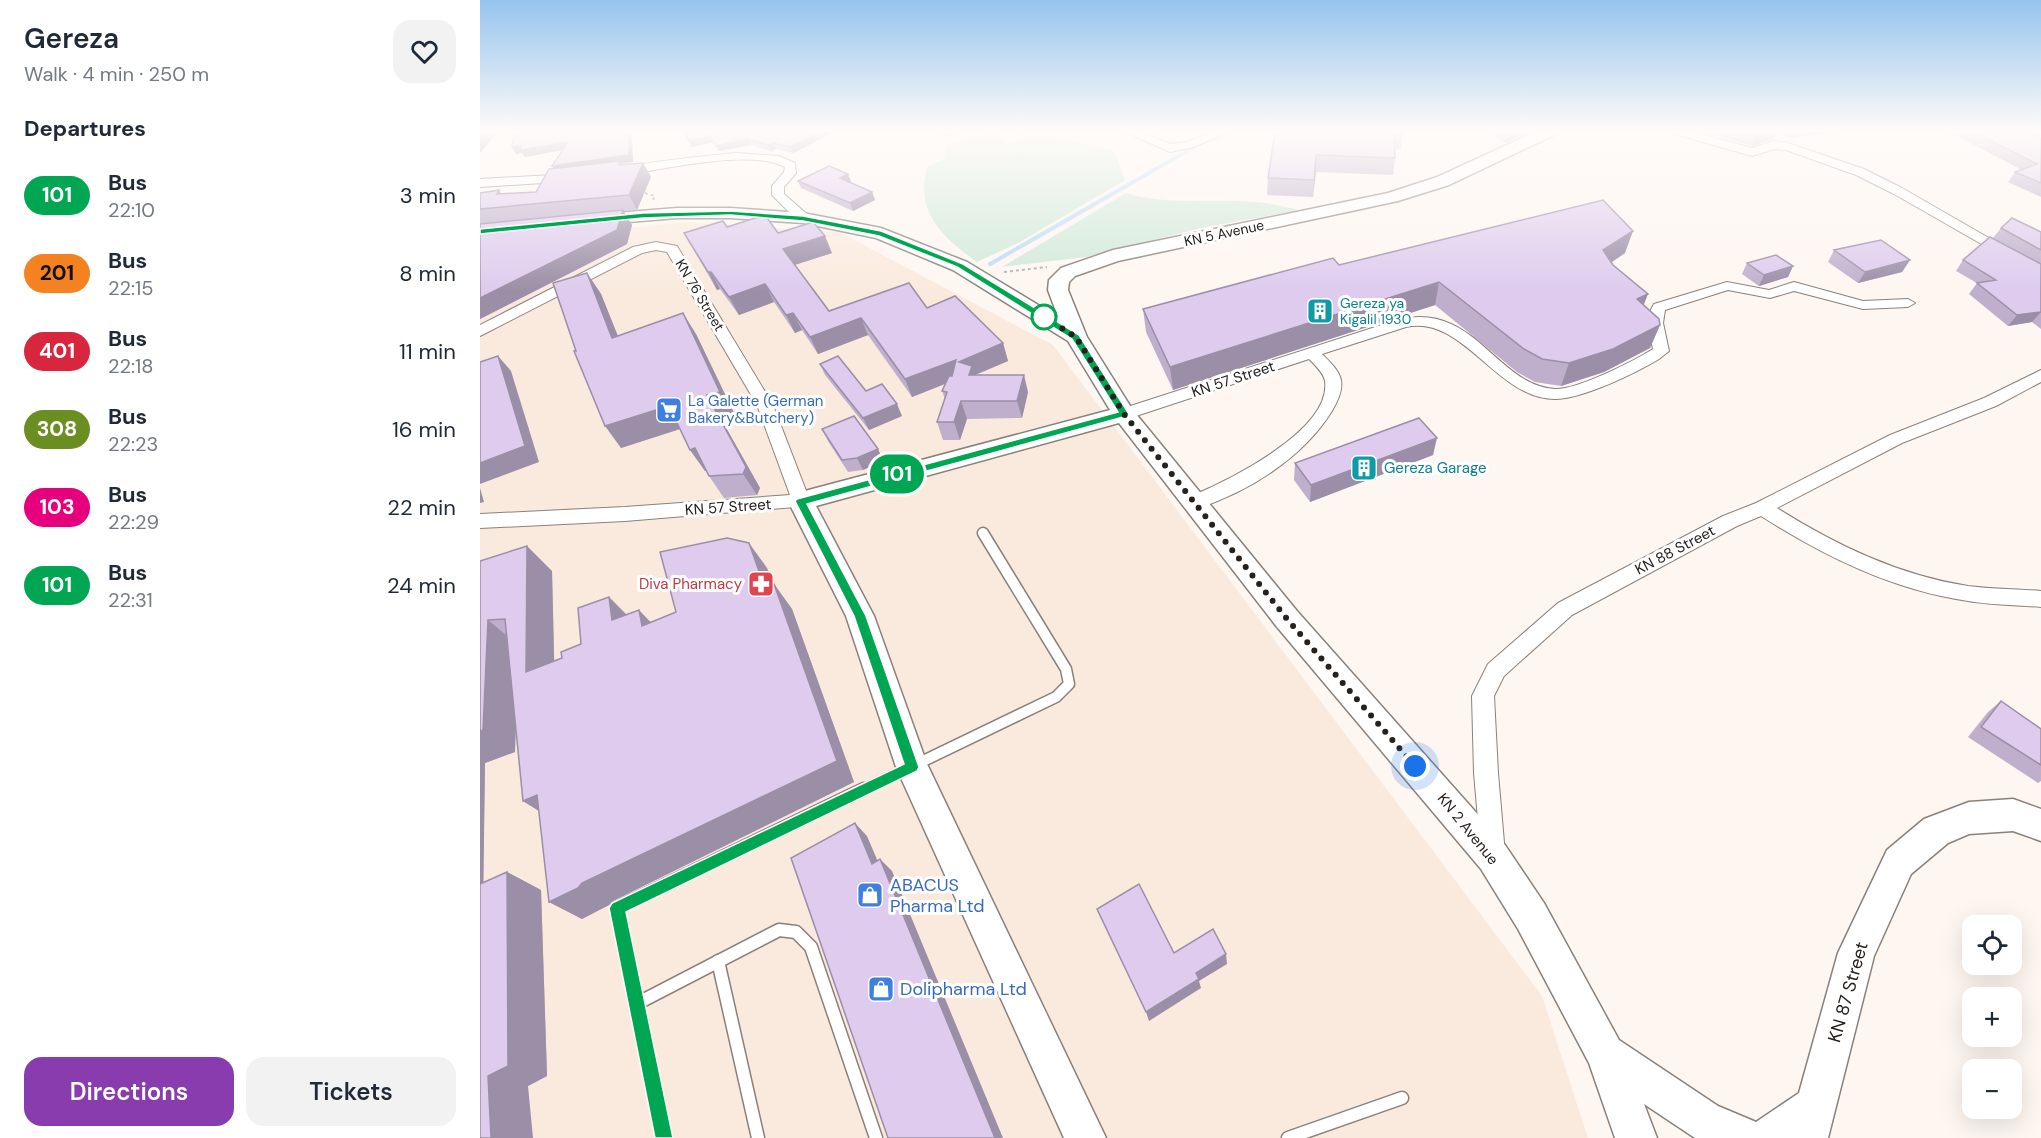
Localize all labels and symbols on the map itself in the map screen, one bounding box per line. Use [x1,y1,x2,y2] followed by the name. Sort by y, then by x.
[1182,216,1266,250] street label: KN 5 Avenue
[671,256,729,334] street label: KN 76 Street
[1340,294,1411,328] place label: Gereza ya KigaliI 1930
[1305,296,1335,326] building icon: Gereza ya KigaliI 1930
[1031,304,1057,330] unlabelled marker
[1189,356,1277,402] street label: KN 57 Street
[688,391,823,428] place label: La Galette (German Bakery&Butchery)
[654,395,684,425] supermarket icon: La Galette (German Bakery&Butchery)
[1349,453,1379,483] building icon: Gereza Garage
[862,454,932,494] line badge: 101
[1384,458,1487,478] place label: Gereza Garage
[684,494,772,520] street label: KN 57 Street
[1632,520,1719,579] street label: KN 88 Street
[746,569,776,599] pharmacy icon: Diva Pharmacy
[639,574,743,594] place label: Diva Pharmacy
[1400,751,1430,781] your location
[1433,789,1503,869] street label: KN 2 Avenue
[890,873,985,918] place label: ABACUS Pharma Ltd
[855,880,885,910] shop icon: ABACUS Pharma Ltd
[1822,939,1874,1045] street label: KN 87 Street
[866,974,896,1004] shop icon: Dolipharma Ltd
[900,977,1027,1001] place label: Dolipharma Ltd

